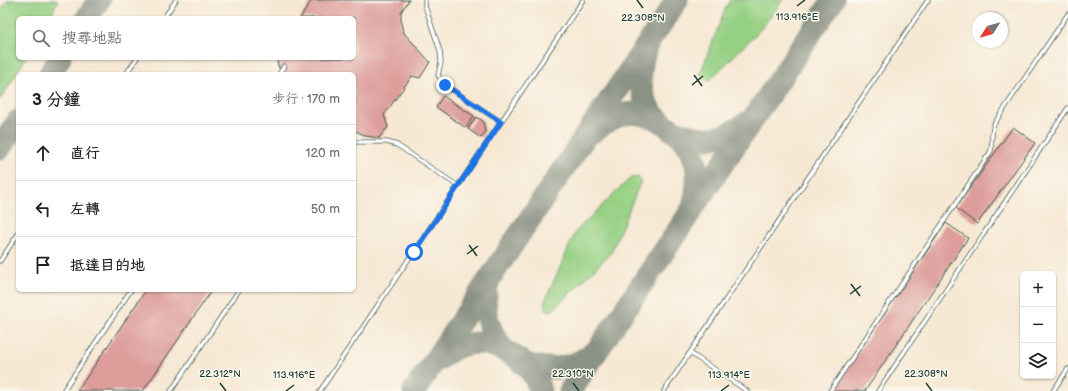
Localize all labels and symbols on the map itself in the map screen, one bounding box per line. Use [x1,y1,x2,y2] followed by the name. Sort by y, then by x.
[776,11,819,23] text: 113.916°E
[621,12,665,24] text: 22.308°N
[972,12,1008,48] north arrow
[436,76,454,94] route end
[405,243,423,261] route start
[199,368,241,380] text: 22.312°N
[552,368,594,380] text: 22.310°N
[904,368,948,380] text: 22.308°N
[273,369,316,381] text: 113.916°E
[708,369,751,381] text: 113.914°E

